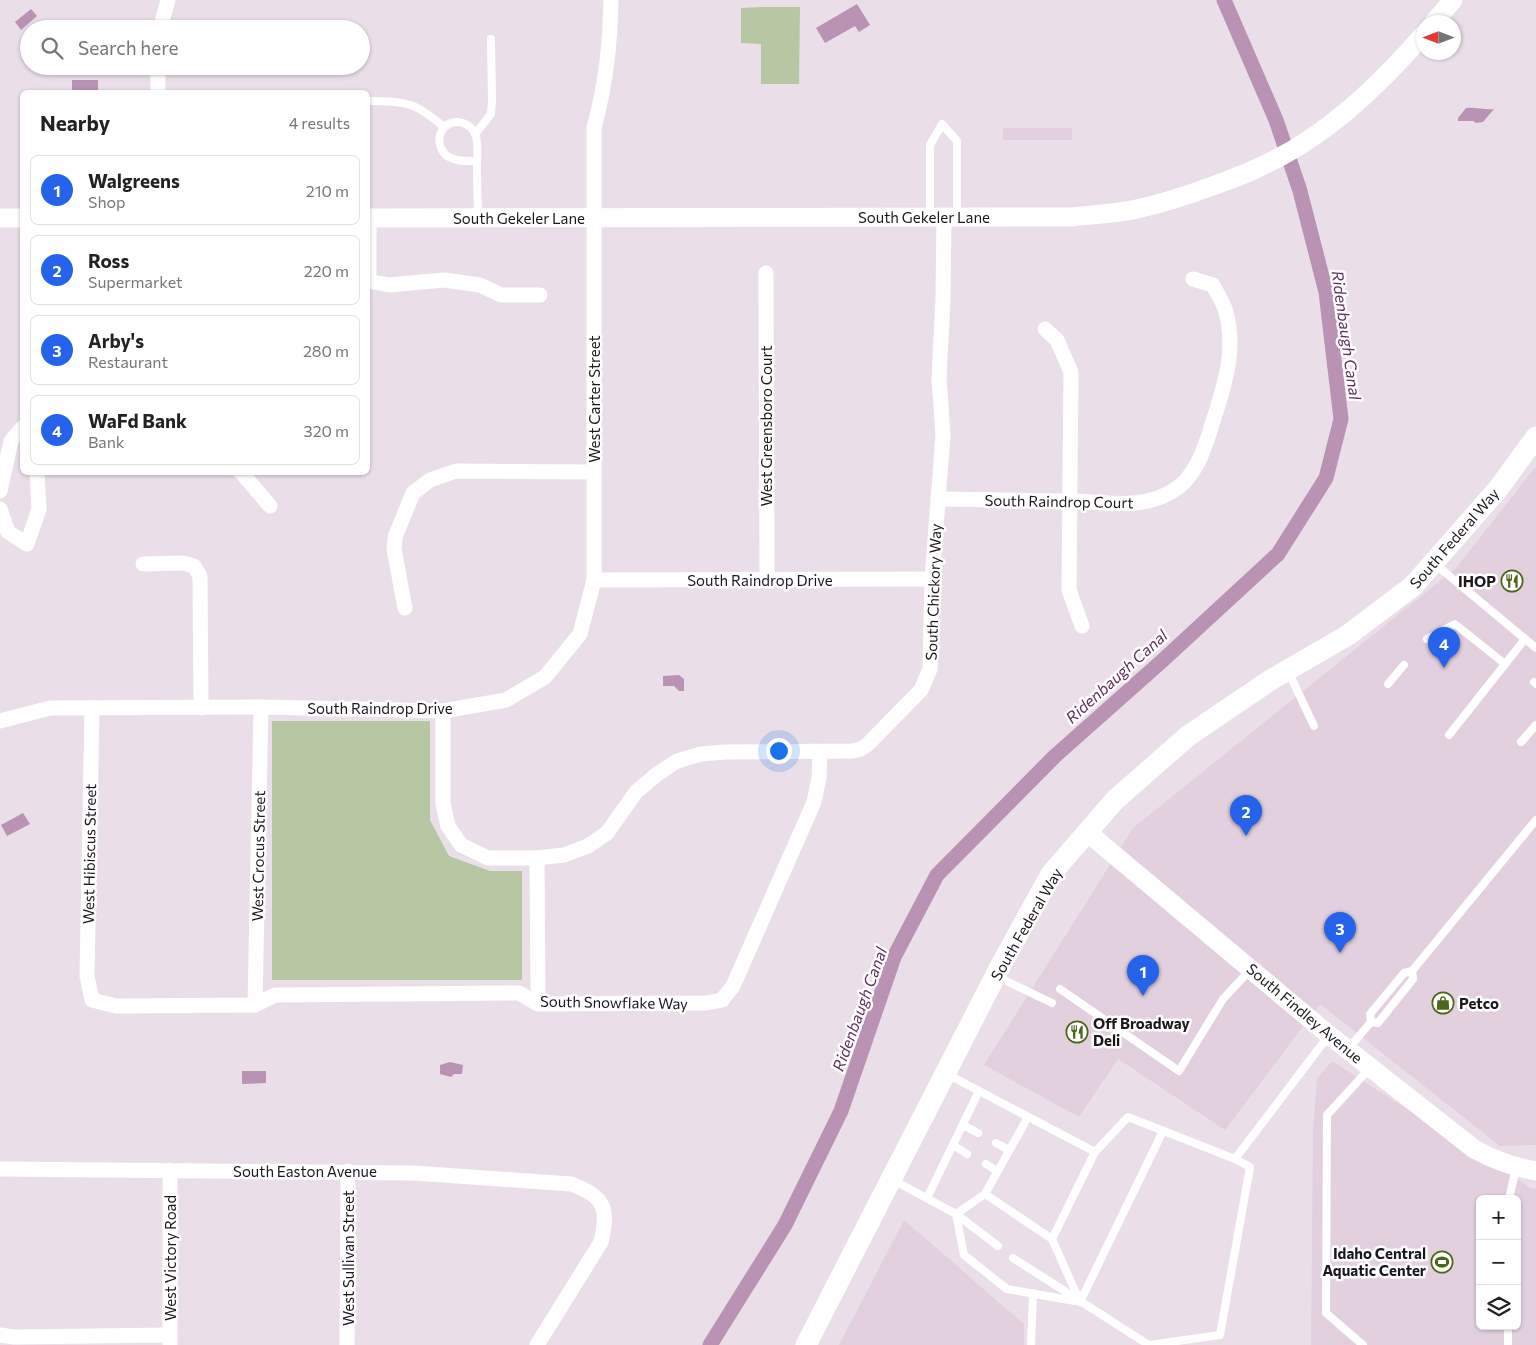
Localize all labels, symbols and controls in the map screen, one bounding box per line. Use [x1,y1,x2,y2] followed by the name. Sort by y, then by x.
[1416,15,1461,60] north arrow
[20,20,370,75] search box
[38,34,66,62] icon: search
[78,36,178,59] text: Search here
[40,110,110,135] text: Nearby
[289,113,350,132] text: 4 results
[88,169,180,192] text: Walgreens
[53,181,61,200] text: 1
[306,181,349,200] text: 210 m
[88,192,126,211] text: Shop
[858,208,990,226] street label: South Gekeler Lane
[453,209,585,227] street label: South Gekeler Lane
[88,249,129,272] text: Ross
[52,261,62,280] text: 2
[304,261,349,280] text: 220 m
[1329,269,1366,402] water label: Ridenbaugh Canal
[88,272,183,291] text: Supermarket
[88,329,144,352] text: Arby's
[585,335,603,463] street label: West Carter Street
[52,341,62,360] text: 3
[303,341,349,360] text: 280 m
[757,345,775,507] street label: West Greensboro Court
[88,352,168,371] text: Restaurant
[88,409,187,432] text: WaFd Bank
[52,421,62,440] text: 4
[304,421,349,440] text: 320 m
[88,432,125,451] text: Bank
[1406,484,1503,592] street label: South Federal Way
[984,491,1134,511] street label: South Raindrop Court
[922,523,944,661] street label: South Chickory Way
[1500,569,1524,593] restaurant icon: IHOP
[687,571,833,589] street label: South Raindrop Drive
[1458,572,1496,590] place label: IHOP
[1061,625,1171,727] water label: Ridenbaugh Canal
[1428,627,1460,668] pin: 4
[307,699,453,717] street label: South Raindrop Drive
[766,738,792,764] your location
[79,784,99,924] street label: West Hibiscus Street
[248,790,268,922] street label: West Crocus Street
[1230,795,1262,836] pin: 2
[986,864,1066,983] street label: South Federal Way
[1324,912,1356,953] pin: 3
[828,944,891,1073] water label: Ridenbaugh Canal
[1127,955,1159,996] pin: 1
[1243,959,1367,1067] street label: South Findley Avenue
[1431,991,1455,1015] shop icon: Petco
[540,992,688,1012] street label: South Snowflake Way
[1459,994,1499,1012] place label: Petco
[1093,1014,1191,1049] place label: Off Broadway Deli
[1065,1020,1089,1044] restaurant icon: Off Broadway Deli
[233,1162,377,1180] street label: South Easton Avenue
[339,1190,357,1326] street label: West Sullivan Street
[161,1195,179,1321] street label: West Victory Road
[1476,1195,1521,1330] map controls
[1476,1195,1521,1240] button: +
[1476,1240,1521,1285] button: −
[1322,1244,1426,1279] place label: Idaho Central Aquatic Center
[1430,1250,1454,1274] sports icon: Idaho Central Aquatic Center
[1476,1285,1521,1330] button: layers

